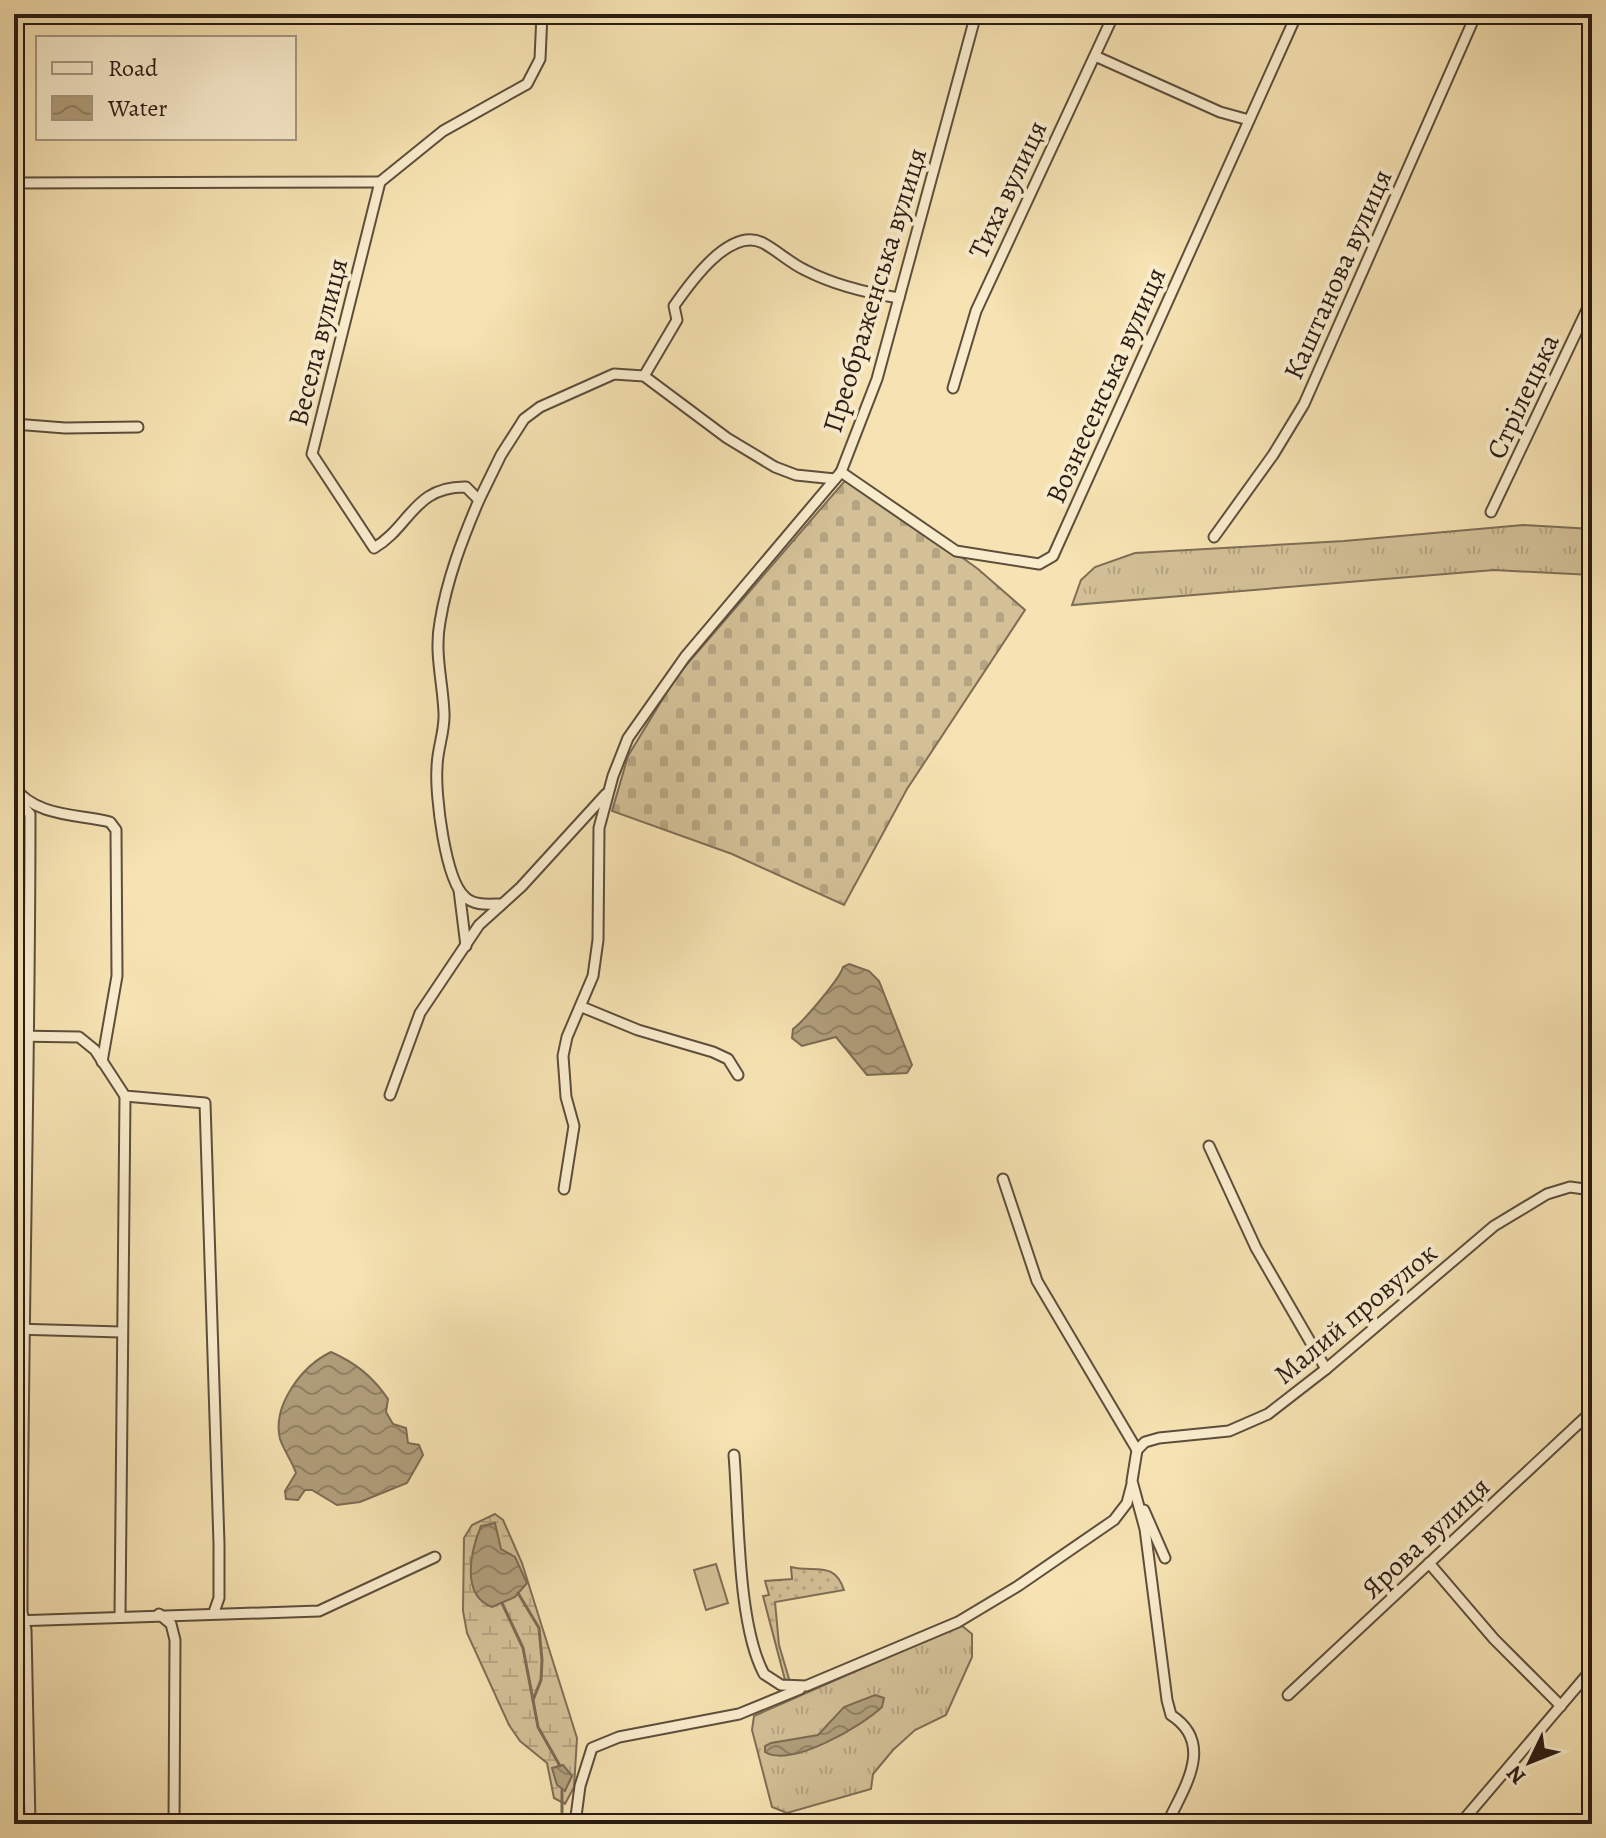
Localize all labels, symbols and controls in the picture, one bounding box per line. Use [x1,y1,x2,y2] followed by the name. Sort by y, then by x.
[36,36,296,140] legend
[108,52,158,84] text: Road
[107,92,168,124] text: Water
[959,114,1056,264] street label: Тиха вулиця
[814,143,936,437] street label: Преображенська вулиця
[1275,163,1401,386] street label: Каштанова вулиця
[279,254,357,430] street label: Весела вулиця
[1037,261,1175,509] street label: Вознесенська вулиця
[1477,328,1568,465] street label: Стрілецька
[1266,1234,1445,1393] street label: Малий провулок
[1353,1468,1498,1607] street label: Ярова вулиця
[1490,1722,1570,1802] north arrow
[1500,1759,1533,1791] text: N

